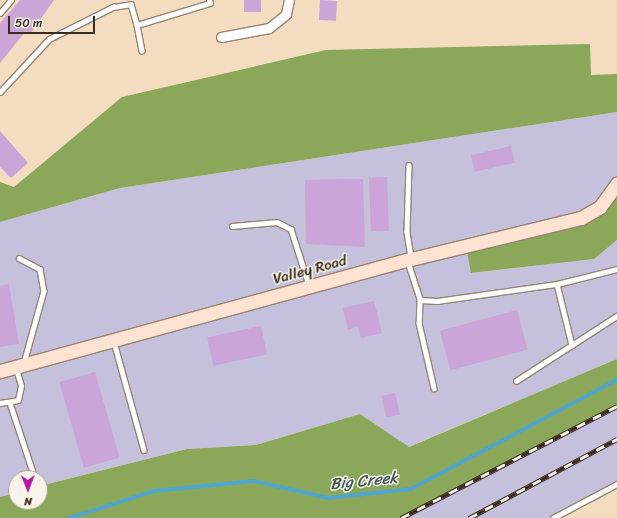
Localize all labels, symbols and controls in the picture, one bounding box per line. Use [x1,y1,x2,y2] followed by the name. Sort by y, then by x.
[10,8,97,34] scale bar
[15,12,42,34] text: 50 m
[271,252,349,288] street label: Valley Road
[329,468,399,494] water label: Big Creek
[8,470,48,510] north arrow
[24,492,32,511] text: N

